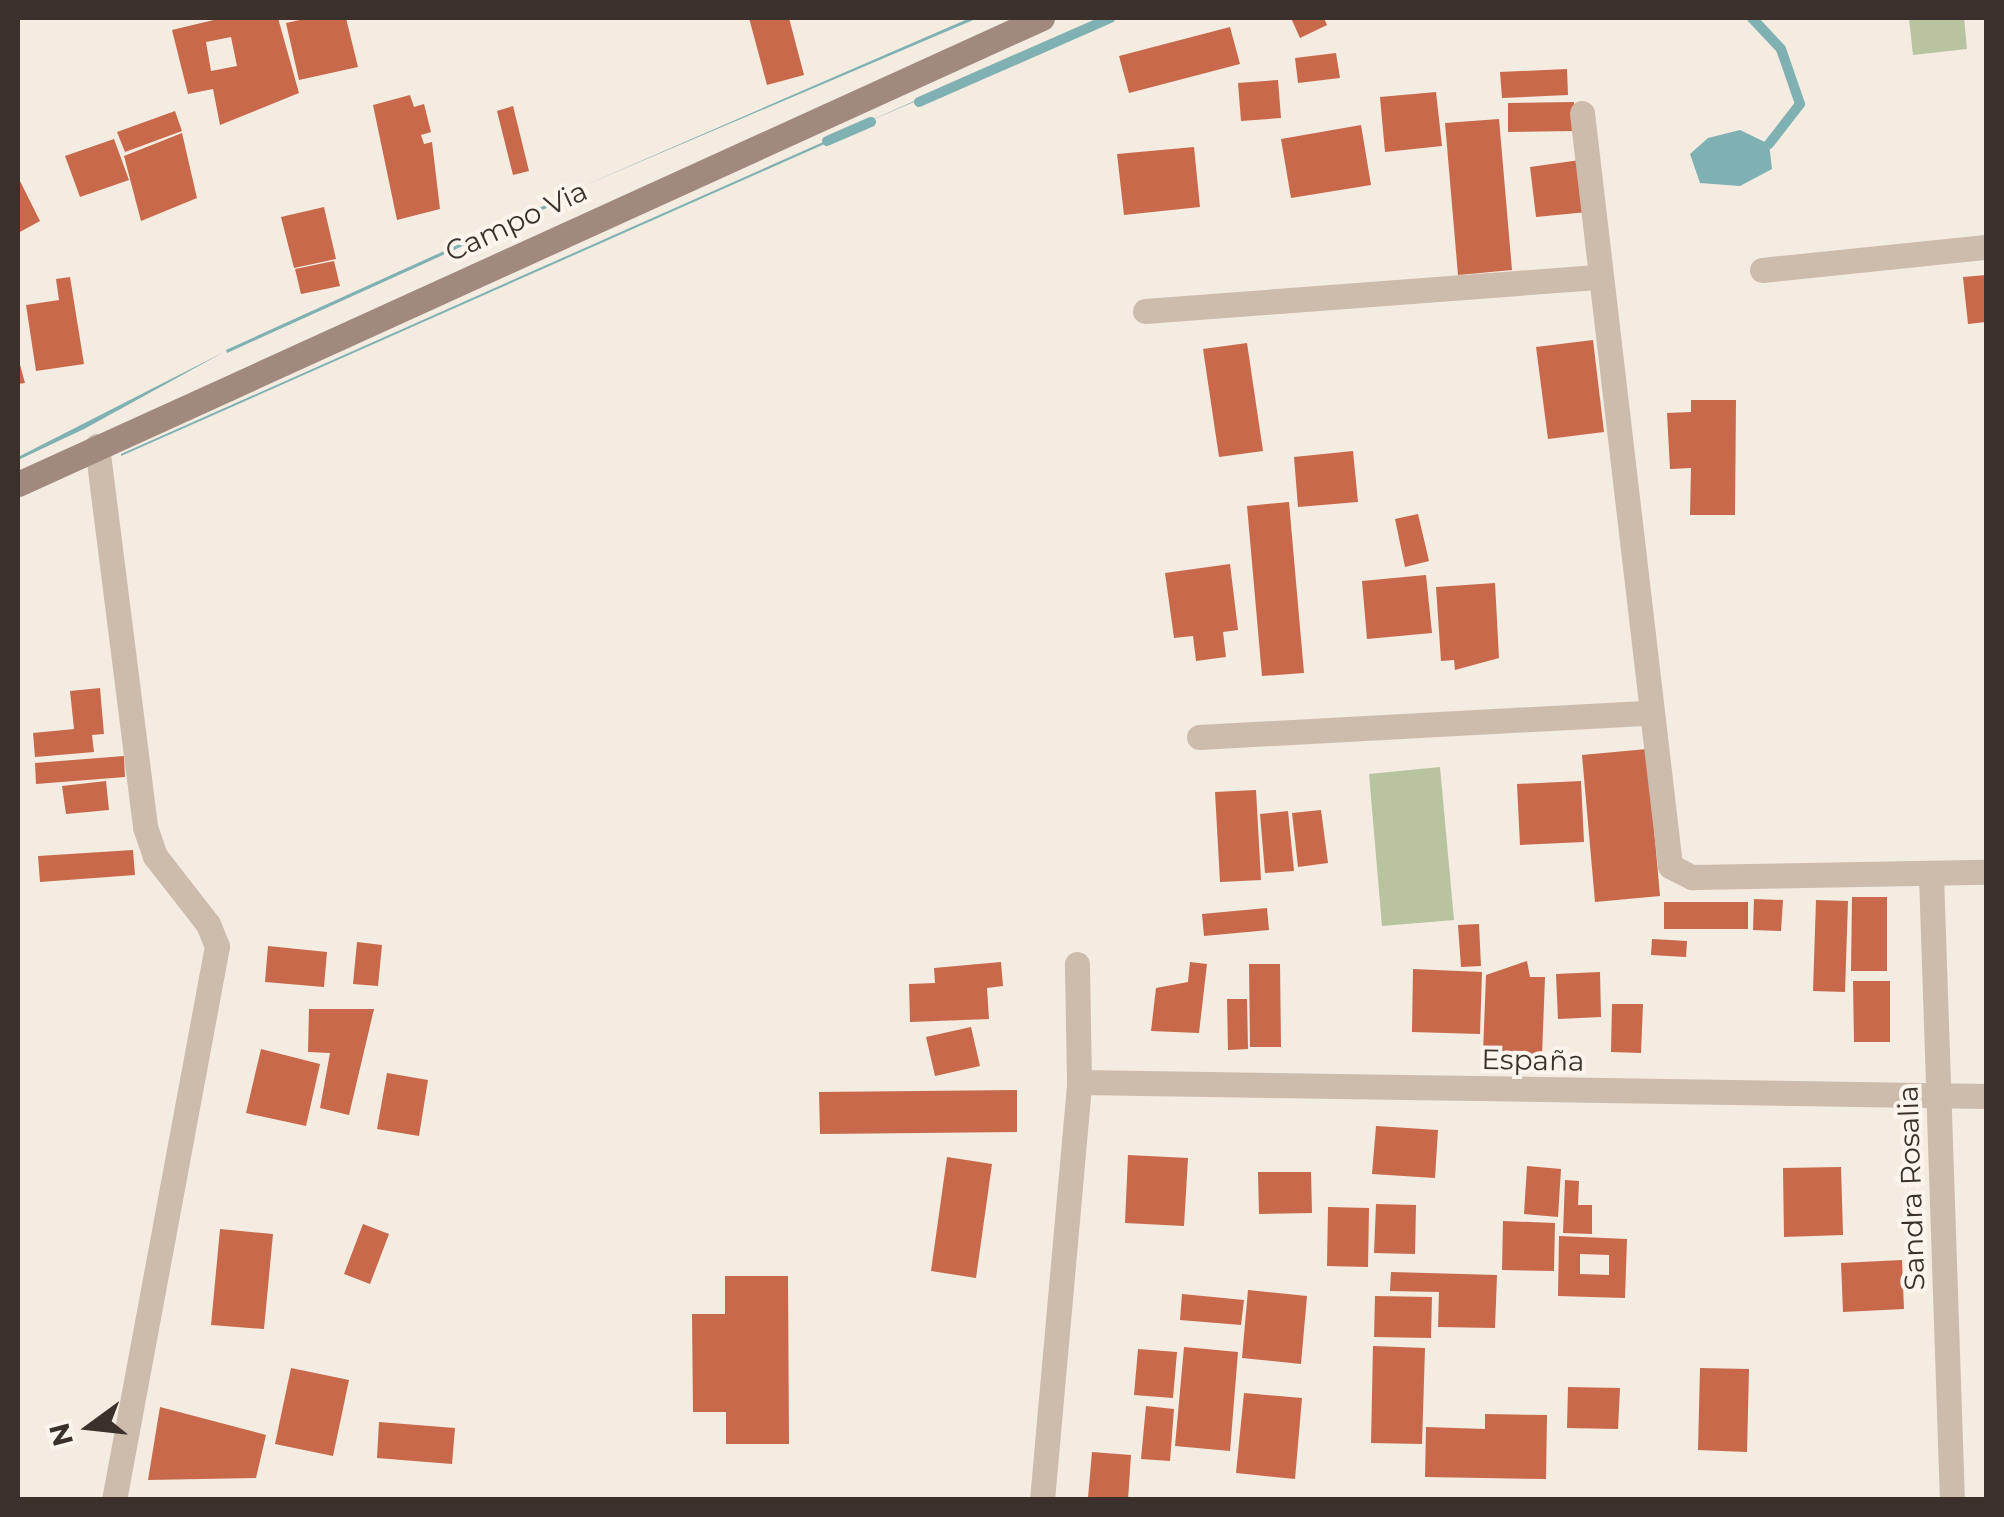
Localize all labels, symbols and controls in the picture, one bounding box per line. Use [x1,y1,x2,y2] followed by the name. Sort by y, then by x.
[440,173,592,269] street label: Campo Via
[1481,1042,1585,1078] street label: España
[1891,1085,1931,1291] street label: Sandra Rosalia
[40,1377,140,1477] north arrow
[42,1419,80,1450] text: N

